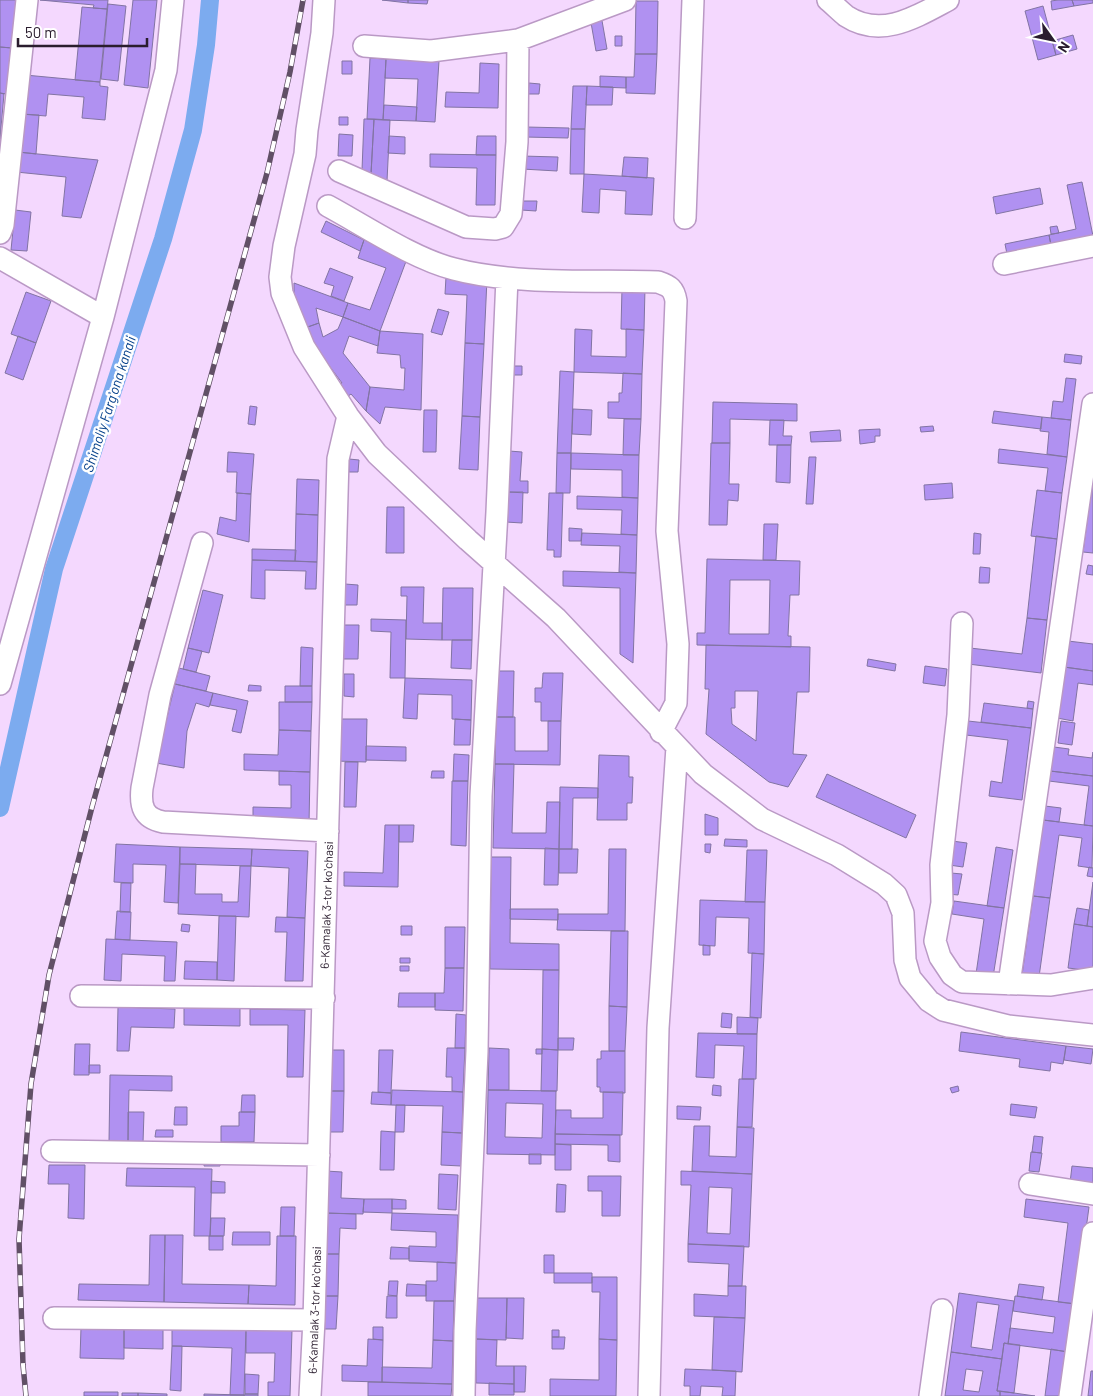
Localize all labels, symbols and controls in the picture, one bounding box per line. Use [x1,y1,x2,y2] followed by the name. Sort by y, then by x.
[18,15,146,47] scale bar
[1028,15,1078,65] north arrow
[25,23,57,41] text: 50 m
[1055,39,1074,56] text: N
[79,333,139,474] water label: Shimoliy Fargʻona kanali
[317,841,335,969] street label: 6-Kamalak 3-tor koʻchasi
[305,1246,323,1374] street label: 6-Kamalak 3-tor koʻchasi

